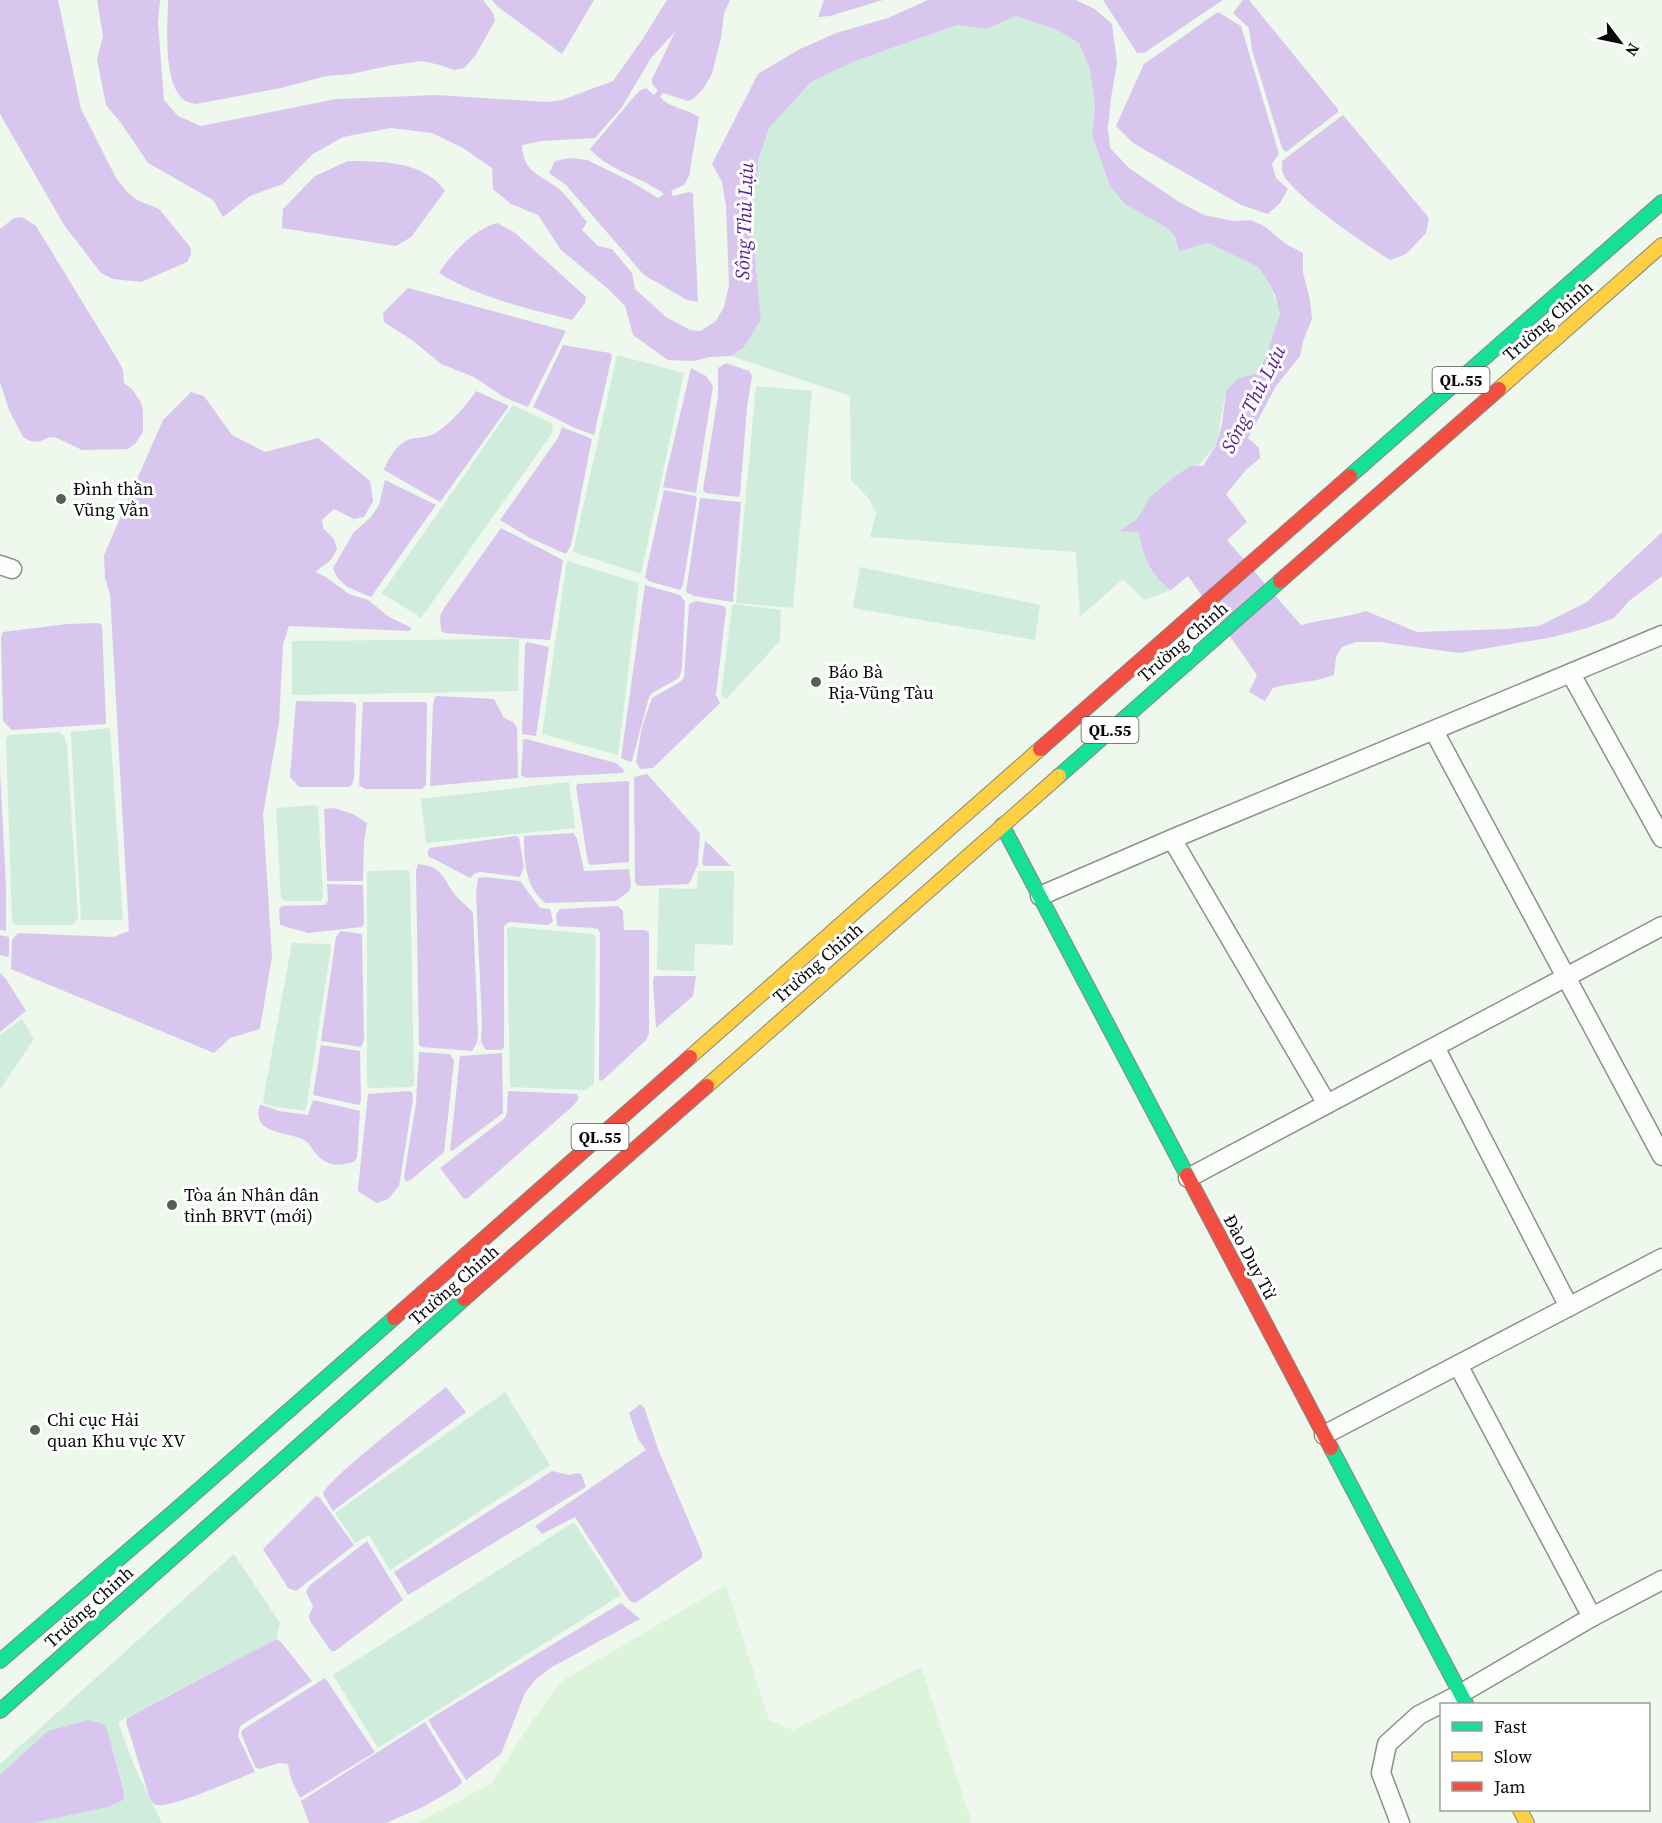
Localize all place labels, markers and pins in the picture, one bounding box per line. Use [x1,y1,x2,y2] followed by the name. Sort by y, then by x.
[73,476,154,522] place label: Đình thần Vũng Vằn
[54,492,68,506] marker: Đình thần Vũng Vằn
[828,659,934,705] place label: Báo Bà Rịa-Vũng Tàu
[809,675,823,689] marker: Báo Bà Rịa-Vũng Tàu
[184,1182,319,1228] place label: Tòa án Nhân dân tỉnh BRVT (mới)
[165,1198,179,1212] marker: Tòa án Nhân dân tỉnh BRVT (mới)
[47,1407,185,1453] place label: Chi cục Hải quan Khu vực XV
[28,1423,42,1437] marker: Chi cục Hải quan Khu vực XV

